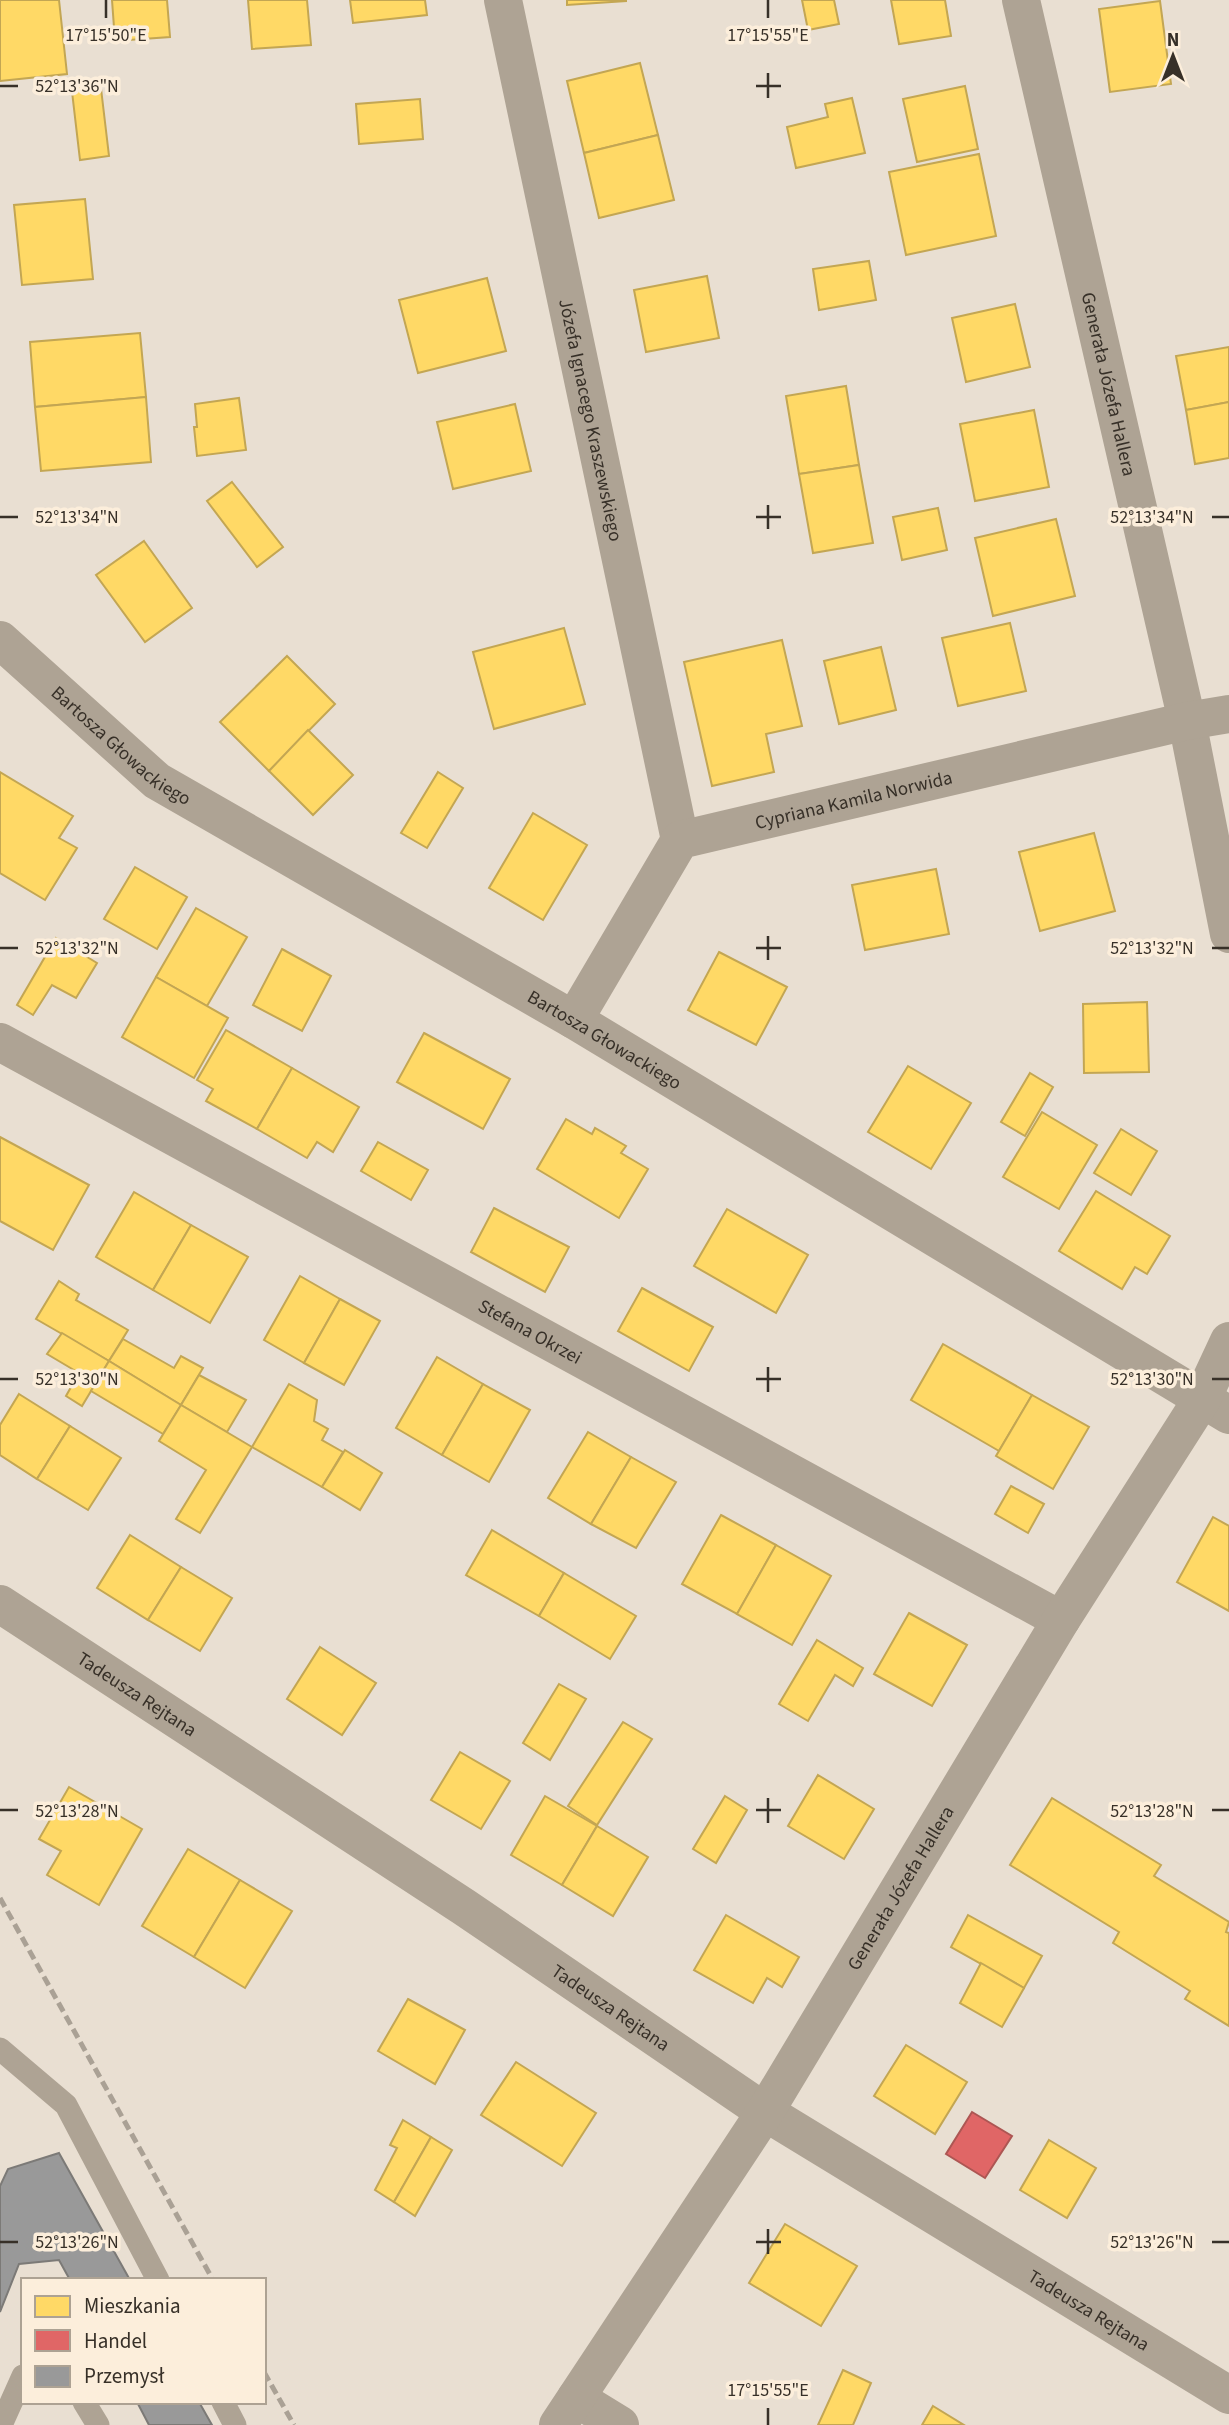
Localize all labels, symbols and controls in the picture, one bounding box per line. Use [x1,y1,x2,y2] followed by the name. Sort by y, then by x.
[1138,21,1208,91] north arrow
[65,23,147,48] text: 17°15'50"E
[727,23,809,48] text: 17°15'55"E
[1167,27,1179,54] text: N
[35,74,119,99] text: 52°13'36"N
[1074,290,1142,479] street label: Generała Józefa Hallera
[551,296,629,544] street label: Józefa Ignacego Kraszewskiego
[35,505,119,530] text: 52°13'34"N
[1110,505,1194,530] text: 52°13'34"N
[45,680,196,813] street label: Bartosza Głowackiego
[752,765,955,837] street label: Cypriana Kamila Norwida
[35,936,119,961] text: 52°13'32"N
[1110,936,1194,961] text: 52°13'32"N
[522,984,686,1097] street label: Bartosza Głowackiego
[473,1293,586,1371] street label: Stefana Okrzei
[35,1367,119,1392] text: 52°13'30"N
[1110,1367,1194,1392] text: 52°13'30"N
[71,1646,202,1744] street label: Tadeusza Rejtana
[35,1799,119,1824] text: 52°13'28"N
[1110,1799,1194,1824] text: 52°13'28"N
[841,1801,961,1976] street label: Generała Józefa Hallera
[545,1958,675,2058] street label: Tadeusza Rejtana
[35,2230,119,2255] text: 52°13'26"N
[1110,2230,1194,2255] text: 52°13'26"N
[1022,2263,1154,2358] street label: Tadeusza Rejtana
[21,2278,266,2404] legend
[84,2291,181,2321] text: Mieszkania
[84,2326,147,2356] text: Handel
[84,2361,165,2391] text: Przemysł
[727,2378,809,2403] text: 17°15'55"E

